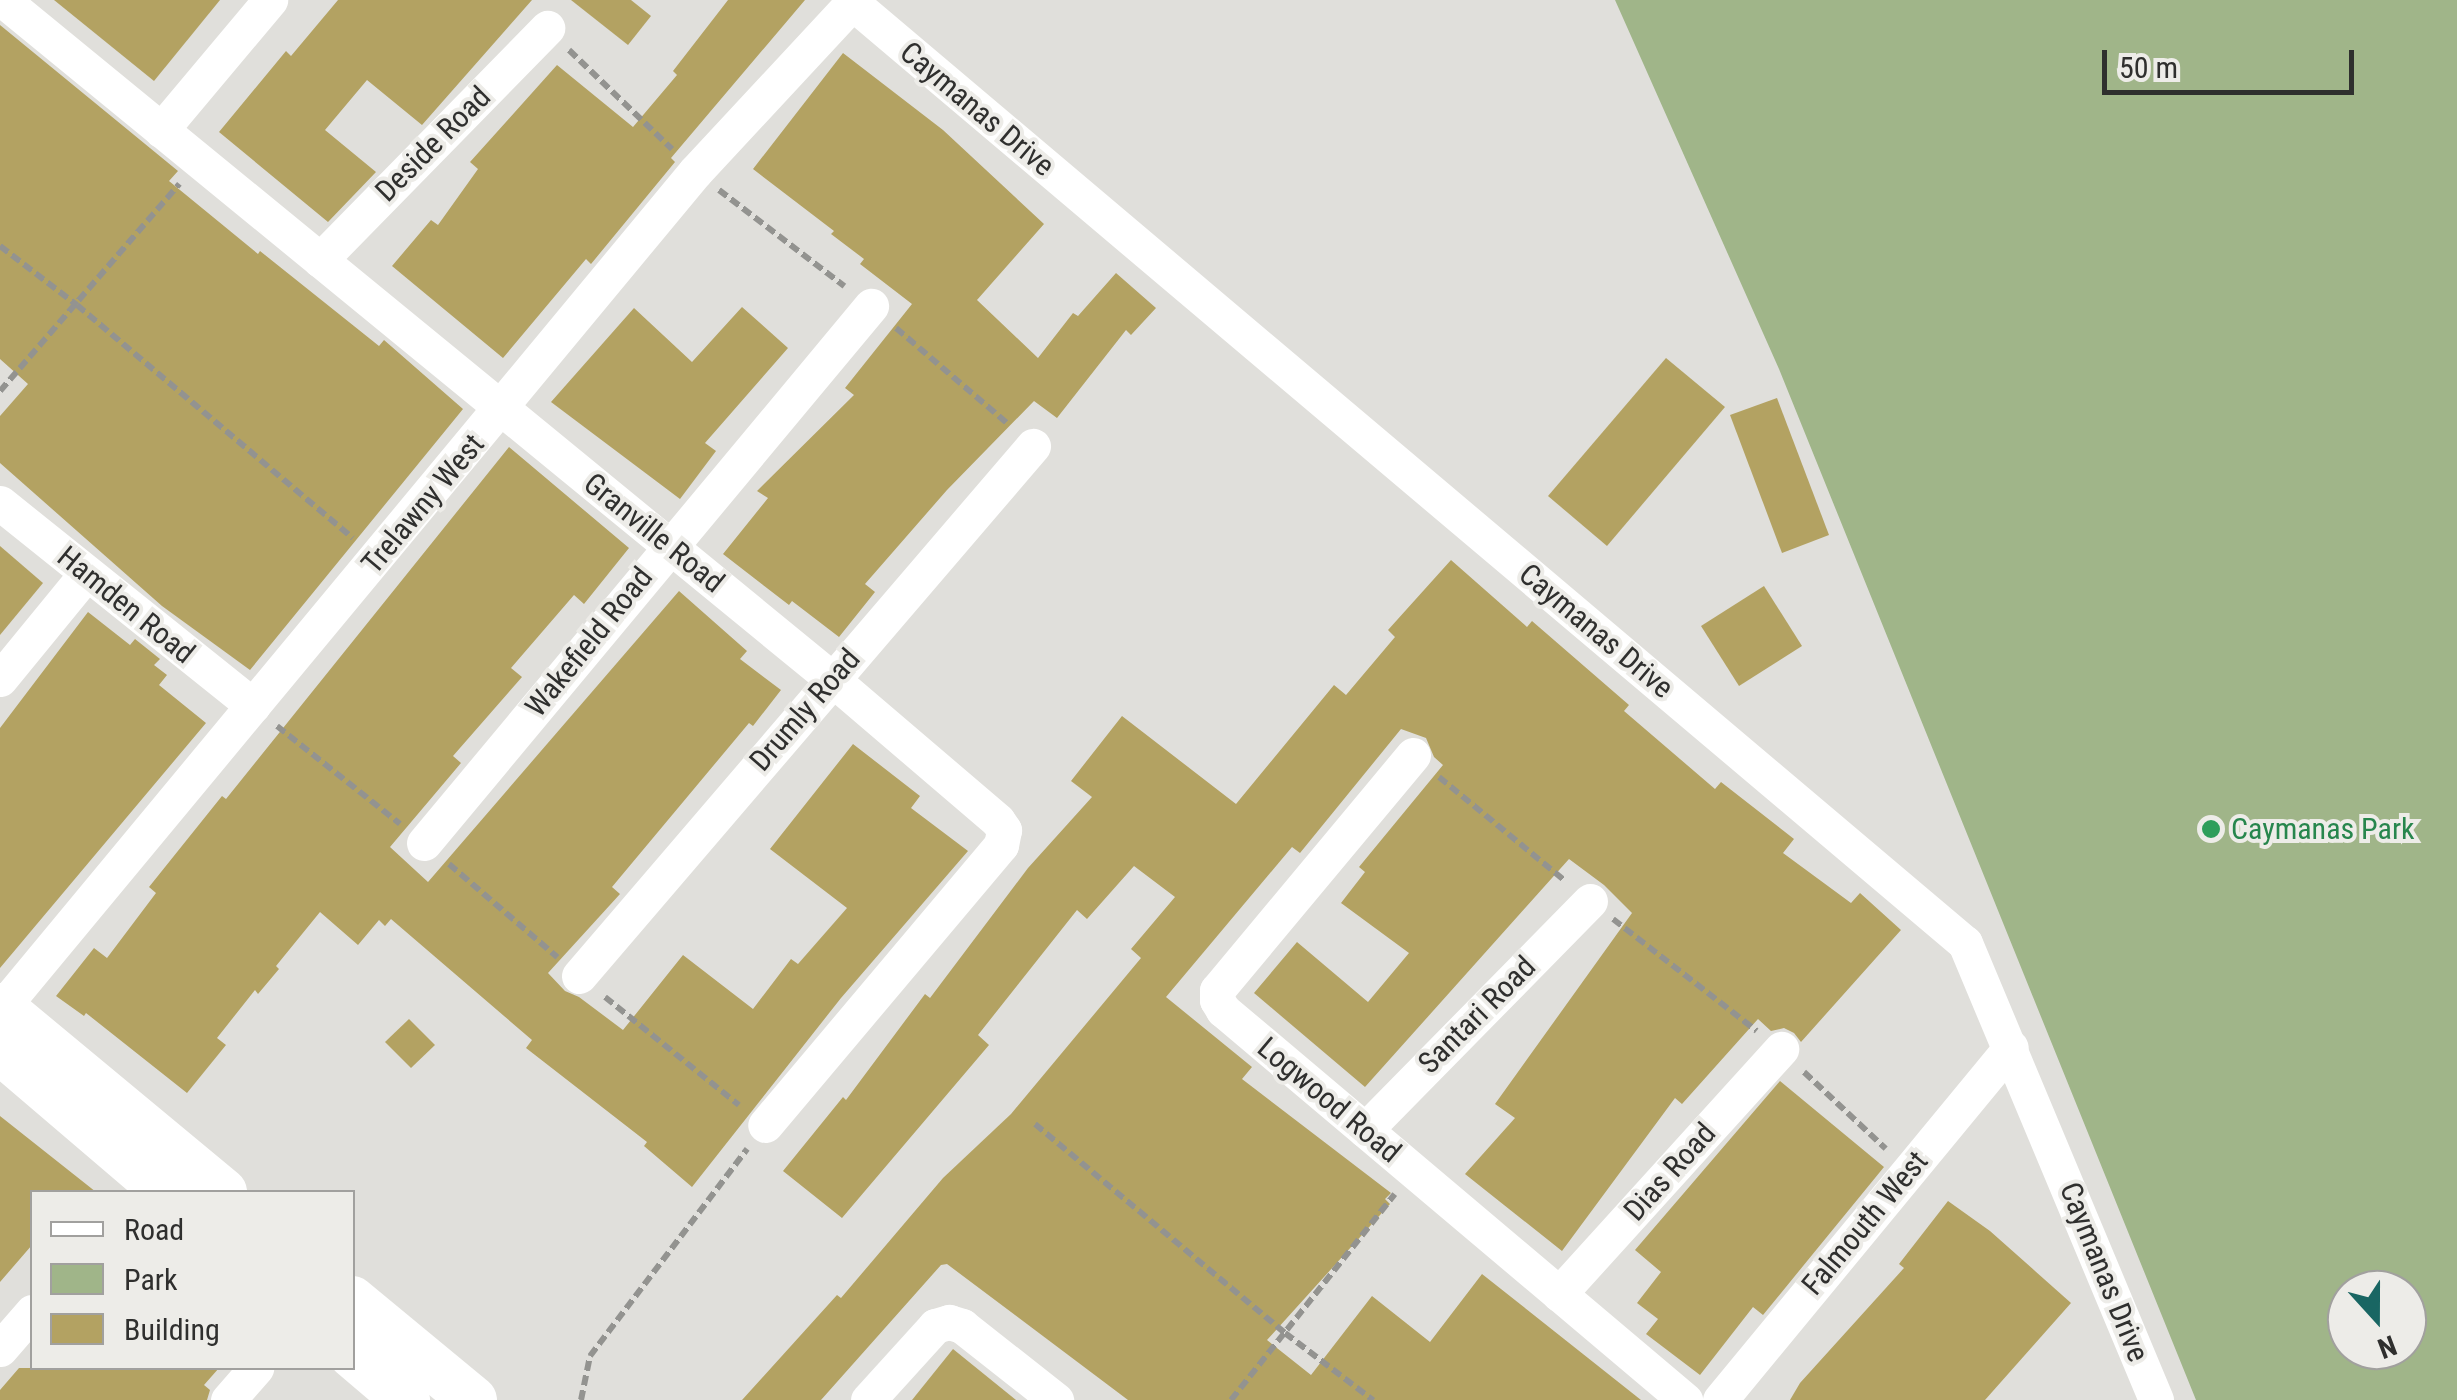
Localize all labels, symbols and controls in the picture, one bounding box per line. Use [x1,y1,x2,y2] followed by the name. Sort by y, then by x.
[2107,30,2360,92] scale bar
[893,34,1061,184] street label: Caymanas Drive
[2119,50,2178,85] text: 50 m
[368,79,498,209] street label: Deside Road
[354,427,492,581] street label: Trelawny West
[577,466,731,600] street label: Granville Road
[50,539,202,671] street label: Hamden Road
[1512,556,1680,706] street label: Caymanas Drive
[518,560,660,724] street label: Wakefield Road
[742,642,868,778] street label: Drumly Road
[2231,811,2415,847] place label: Caymanas Park
[2200,818,2222,840] marker: Caymanas Park
[1411,949,1543,1081] street label: Santari Road
[1250,1030,1408,1170] street label: Logwood Road
[1617,1116,1723,1228] street label: Dias Road
[1794,1144,1936,1302] street label: Falmouth West
[2052,1177,2156,1367] street label: Caymanas Drive
[30,1190,355,1370] legend
[124,1212,184,1247] text: Road
[124,1262,178,1297] text: Park
[2327,1270,2427,1370] north arrow
[124,1312,220,1347] text: Building
[2373,1328,2401,1365] text: N

